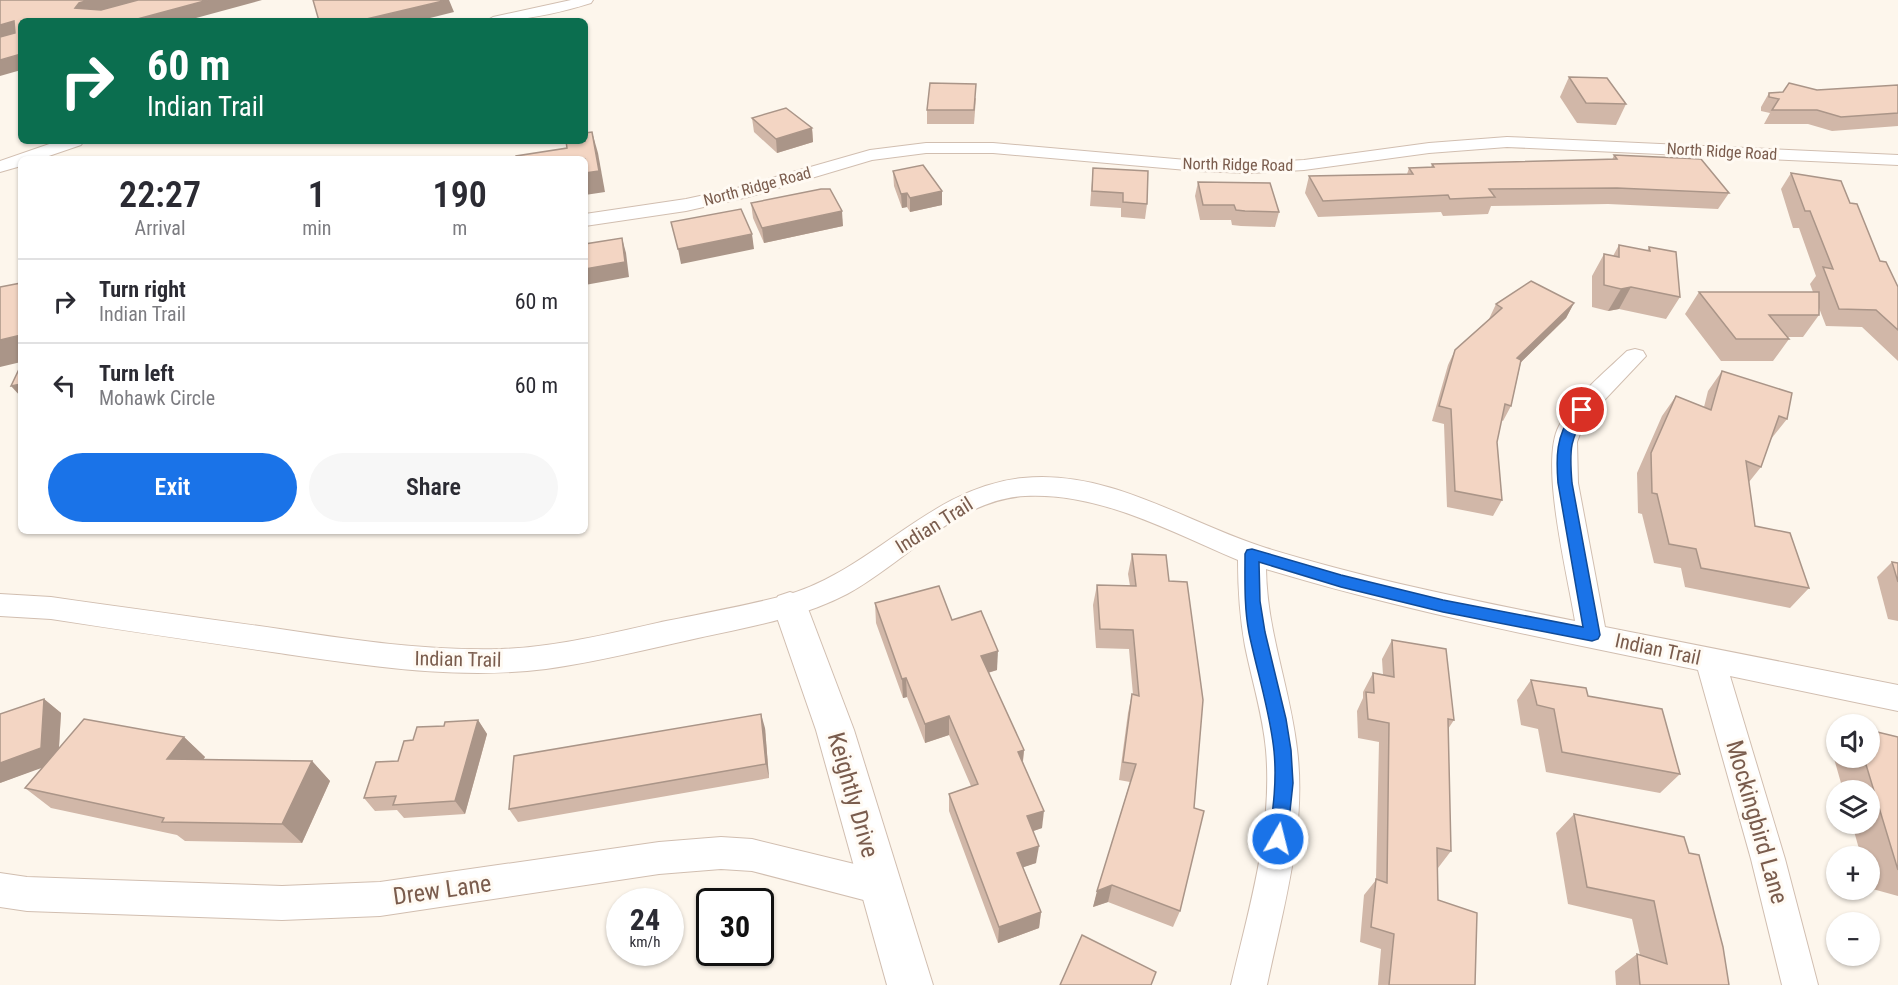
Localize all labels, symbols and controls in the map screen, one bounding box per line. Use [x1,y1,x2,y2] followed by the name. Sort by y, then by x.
[147,41,230,90] text: 60 m
[48,42,126,120] icon: right
[147,91,264,123] text: Indian Trail
[1666,139,1778,164] street label: North Ridge Road
[1183,154,1293,175] street label: North Ridge Road
[701,163,813,210] street label: North Ridge Road
[119,174,201,216] text: 22:27
[308,174,326,216] text: 1
[433,174,487,216] text: 190
[135,216,186,240] text: Arrival
[302,216,331,240] text: min
[452,216,467,240] text: m
[99,277,186,302] text: Turn right
[48,285,81,318] icon: right
[515,289,558,314] text: 60 m
[99,302,186,326] text: Indian Trail
[99,361,174,386] text: Turn left
[48,369,81,402] icon: left
[515,373,558,398] text: 60 m
[1556,384,1607,435] pin
[99,386,215,410] text: Mohawk Circle
[1565,393,1598,426] icon: arrive
[48,453,297,522] button: Exit
[309,453,558,522] button: Share
[891,492,977,558] street label: Indian Trail
[1613,628,1703,670] street label: Indian Trail
[414,646,502,672] street label: Indian Trail
[1826,714,1880,966] map controls
[1826,714,1880,768] button: sound
[822,729,884,861] street label: Keightly Drive
[1720,737,1794,907] street label: Mockingbird Lane
[1826,780,1880,834] button: layers
[1246,807,1310,871] position arrow
[1826,846,1880,900] button: +
[391,869,493,911] street label: Drew Lane
[696,888,774,966] speed limit sign: 30
[630,902,660,937] text: 24
[1826,912,1880,966] button: −
[630,933,660,951] text: km/h

